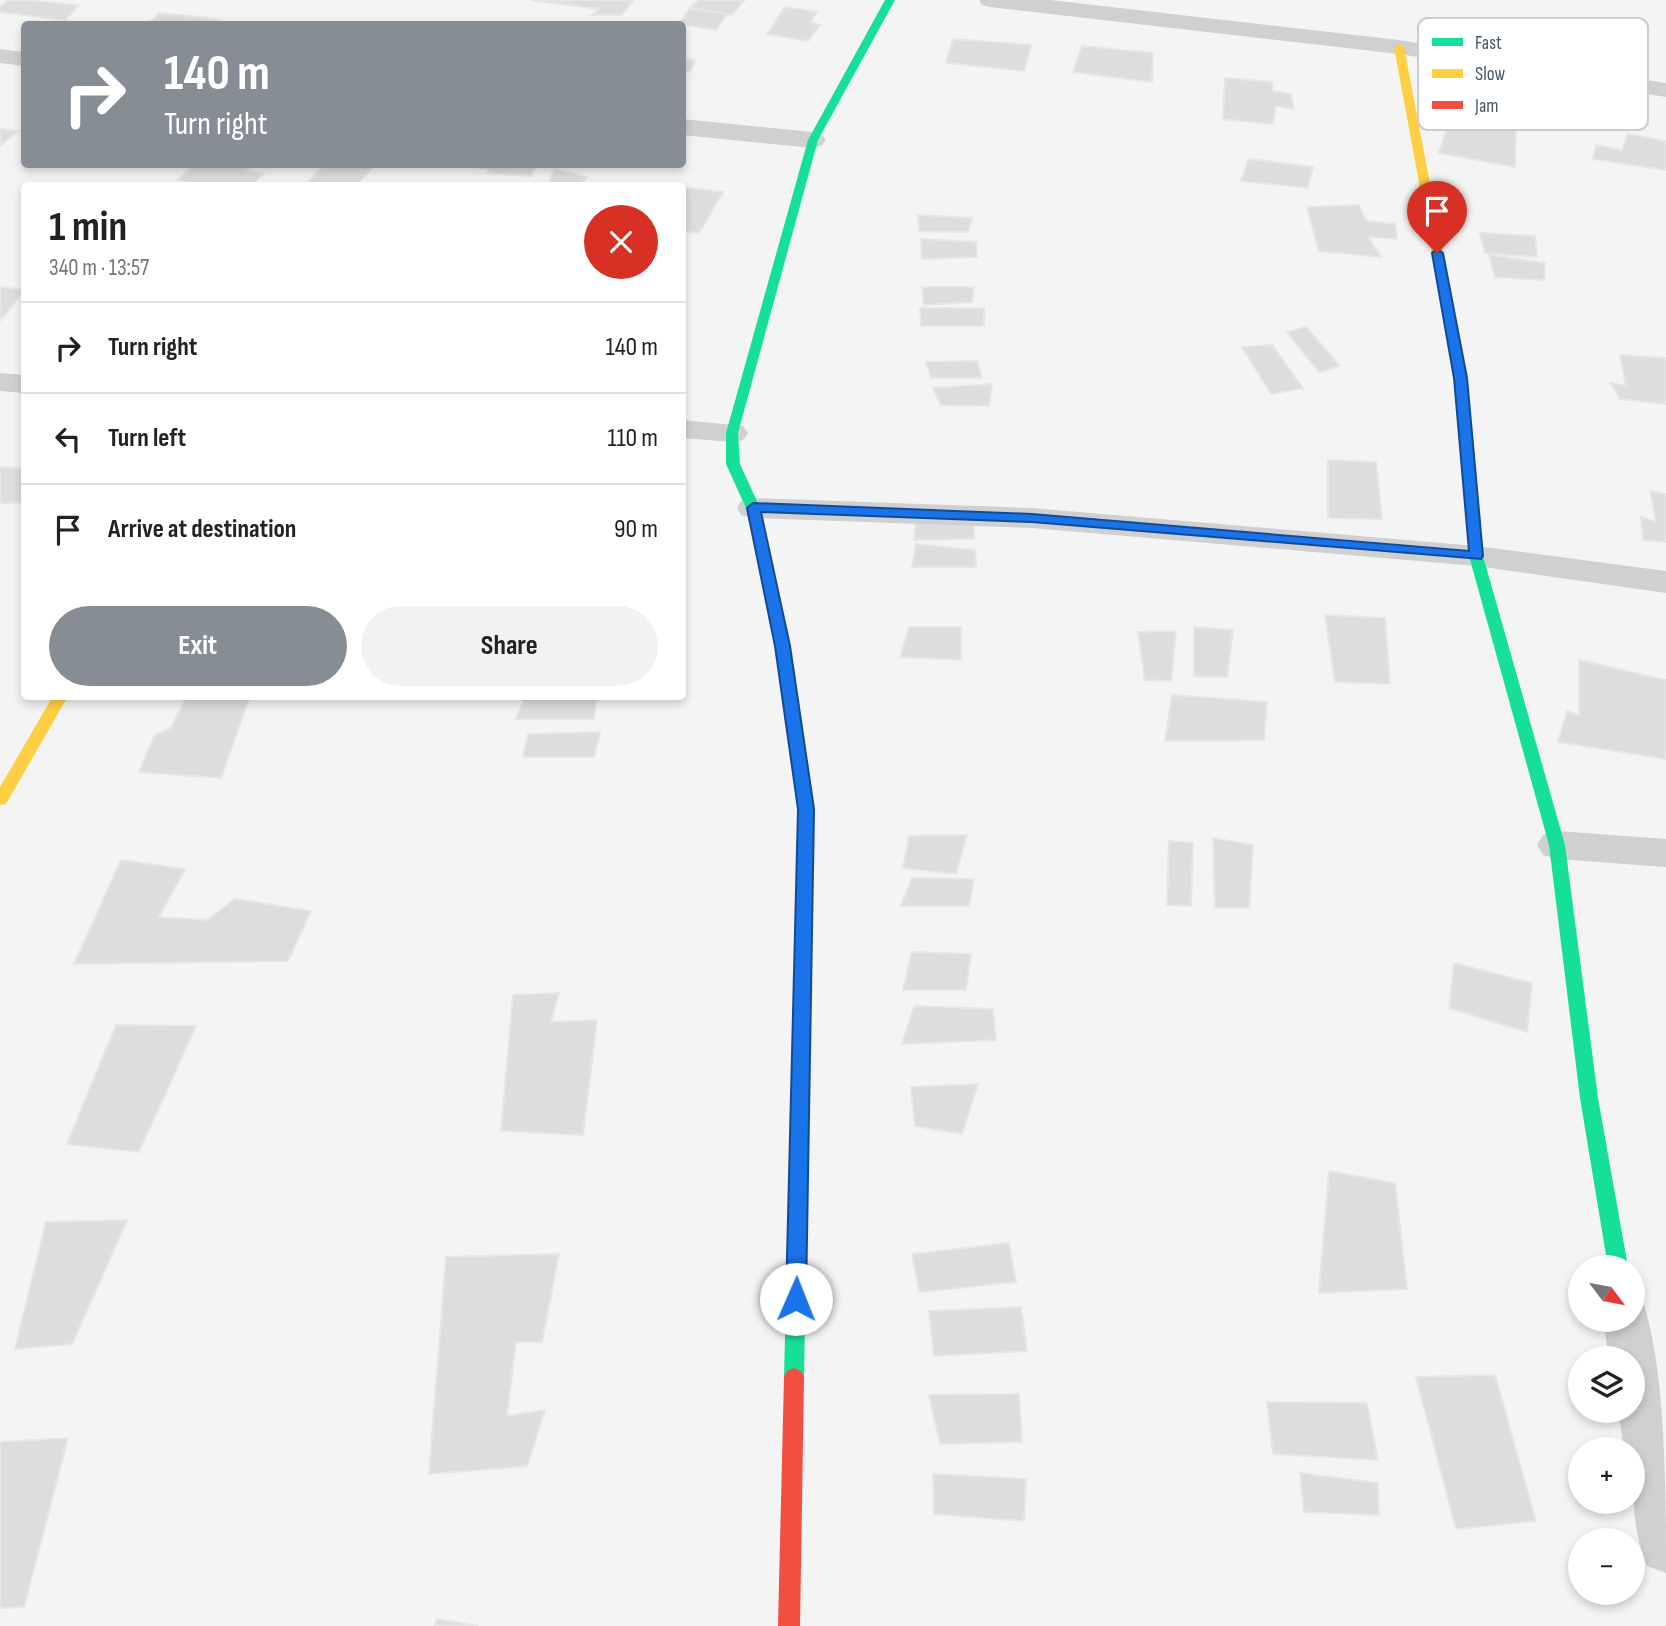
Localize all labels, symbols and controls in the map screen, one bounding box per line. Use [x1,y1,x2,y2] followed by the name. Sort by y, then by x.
[1418,18,1648,130] legend
[1475,32,1502,55] text: Fast
[164,45,270,104] text: 140 m
[49,49,140,140] icon: right
[1475,63,1505,86] text: Slow
[1474,95,1498,118] text: Jam
[164,105,268,144] text: Turn right
[1407,181,1467,253] pin
[1418,192,1456,230] icon: arrive
[49,202,127,253] text: 1 min
[584,205,658,279] button: close
[49,254,149,282] text: 340 m · 13:57
[49,329,87,367] icon: right
[108,332,197,363] text: Turn right
[606,332,658,363] text: 140 m
[49,420,87,458] icon: left
[108,423,186,454] text: Turn left
[607,423,658,454] text: 110 m
[49,511,87,549] icon: arrive
[108,514,296,545] text: Arrive at destination
[614,514,658,545] text: 90 m
[49,606,347,686] button: Exit
[361,606,658,686] button: Share
[1568,1255,1645,1332] north arrow
[1568,1255,1645,1605] map controls
[759,1262,833,1336] position arrow
[1568,1346,1645,1423] button: layers
[1568,1437,1645,1514] button: +
[1568,1528,1645,1605] button: −

